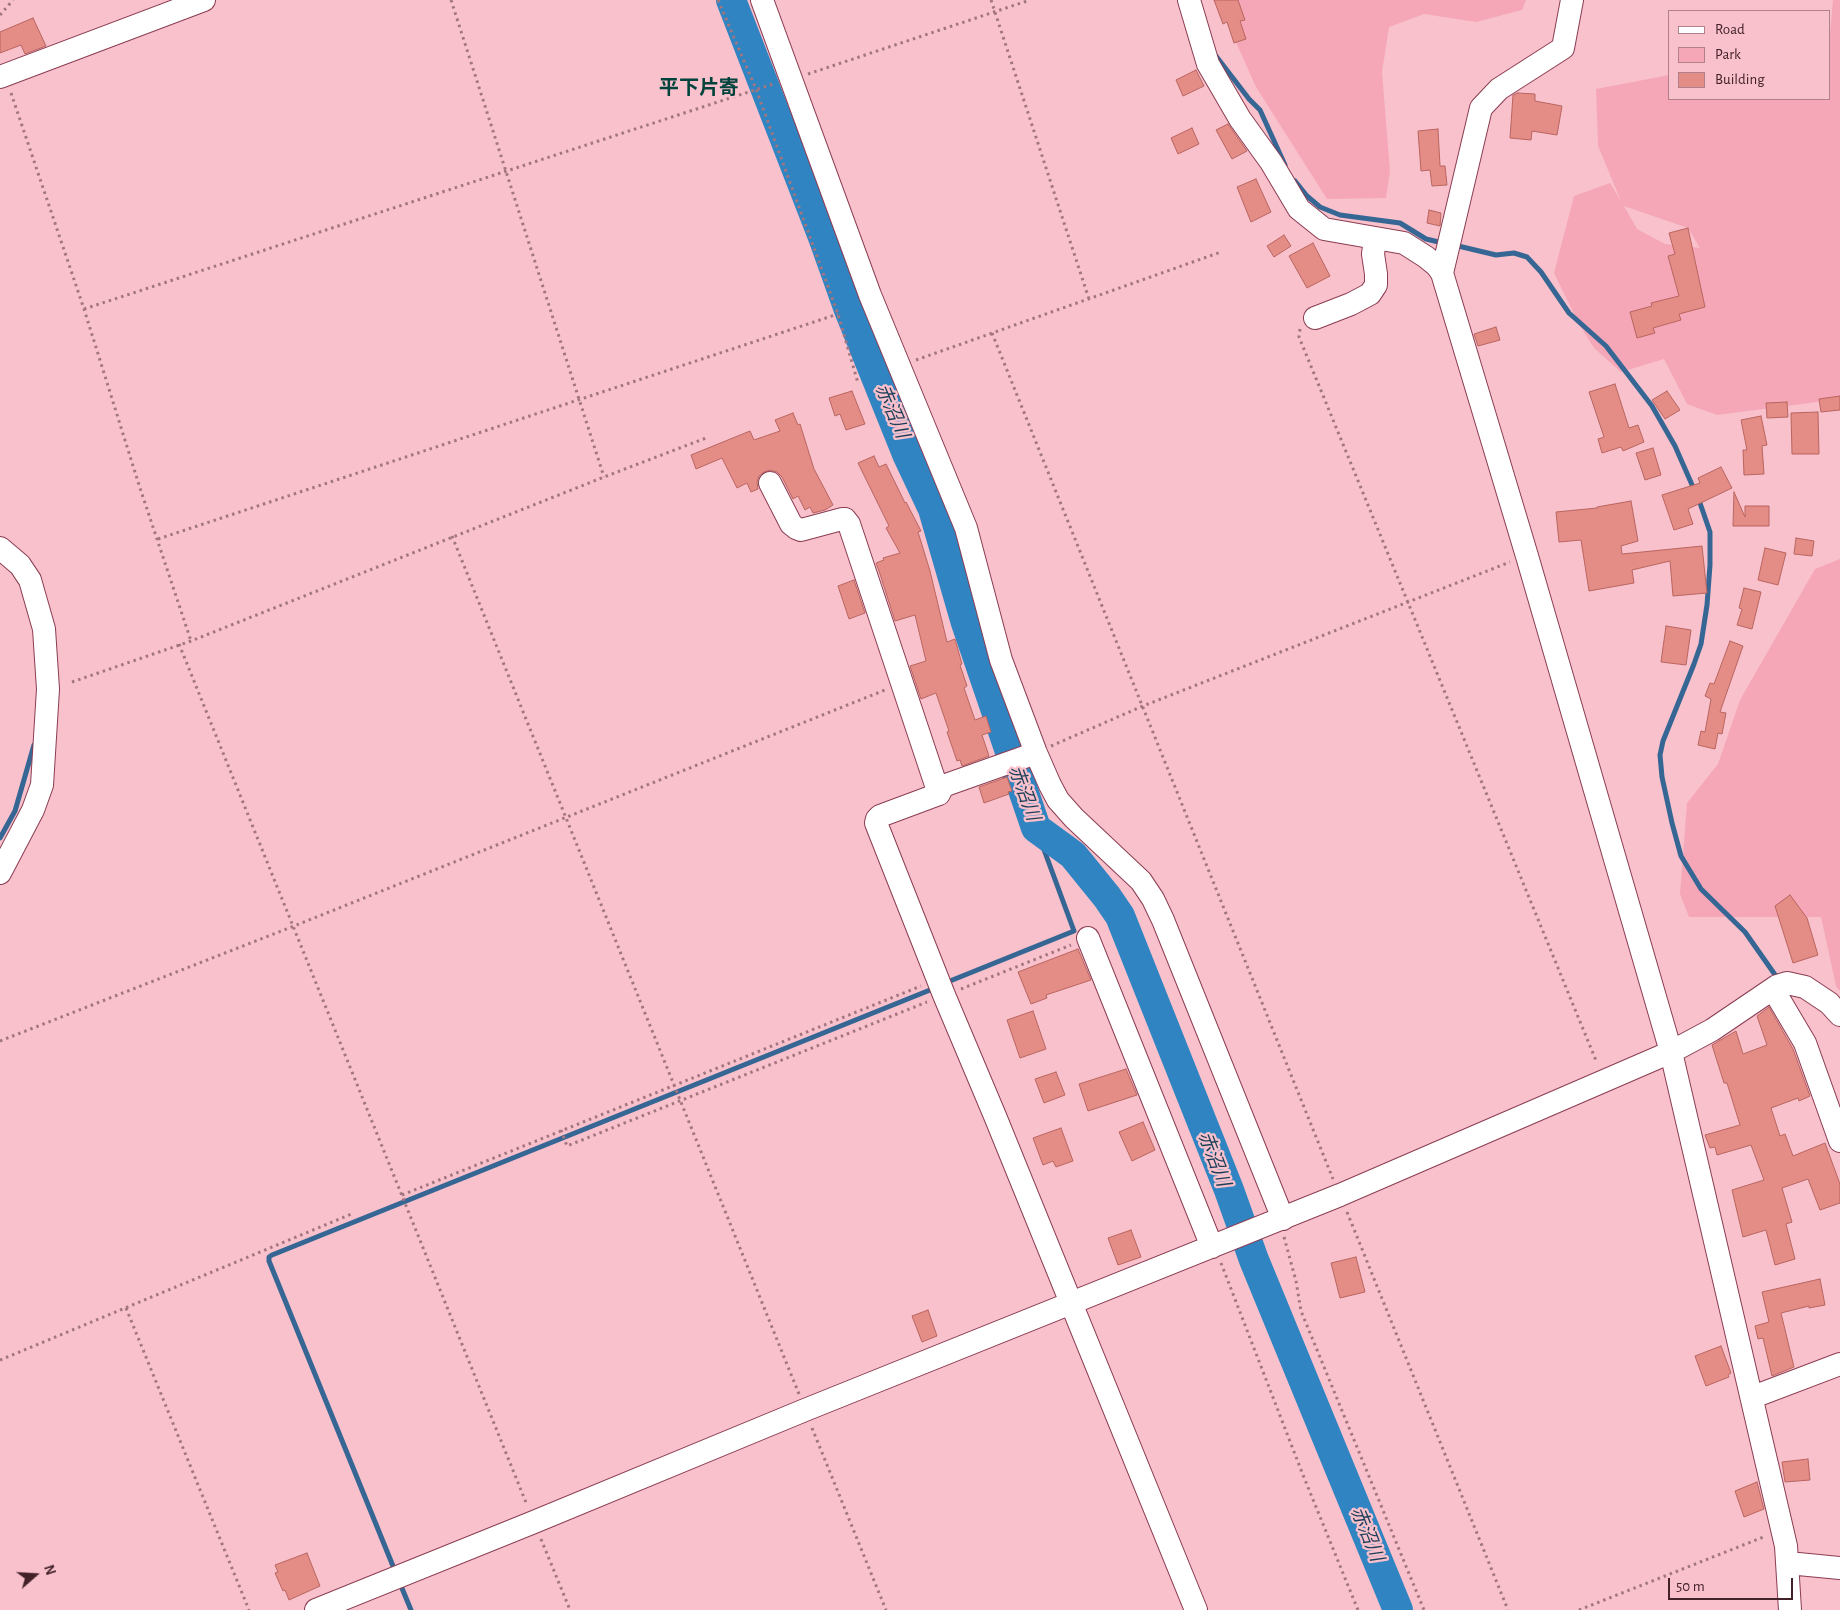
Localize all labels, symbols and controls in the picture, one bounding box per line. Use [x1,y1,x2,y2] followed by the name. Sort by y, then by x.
[1668,10,1830,100] legend
[1715,22,1745,37] text: Road
[1715,47,1741,62] text: Park
[1715,72,1765,87] text: Building
[659,76,739,100] district label: 平下片寄
[870,380,914,442] water label: 赤沼川
[1004,762,1044,824] water label: 赤沼川
[1193,1128,1235,1190] water label: 赤沼川
[1346,1503,1388,1565] water label: 赤沼川
[10,1550,60,1600] north arrow
[41,1563,57,1577] text: N
[1670,1568,1795,1600] scale bar
[1676,1579,1705,1594] text: 50 m

